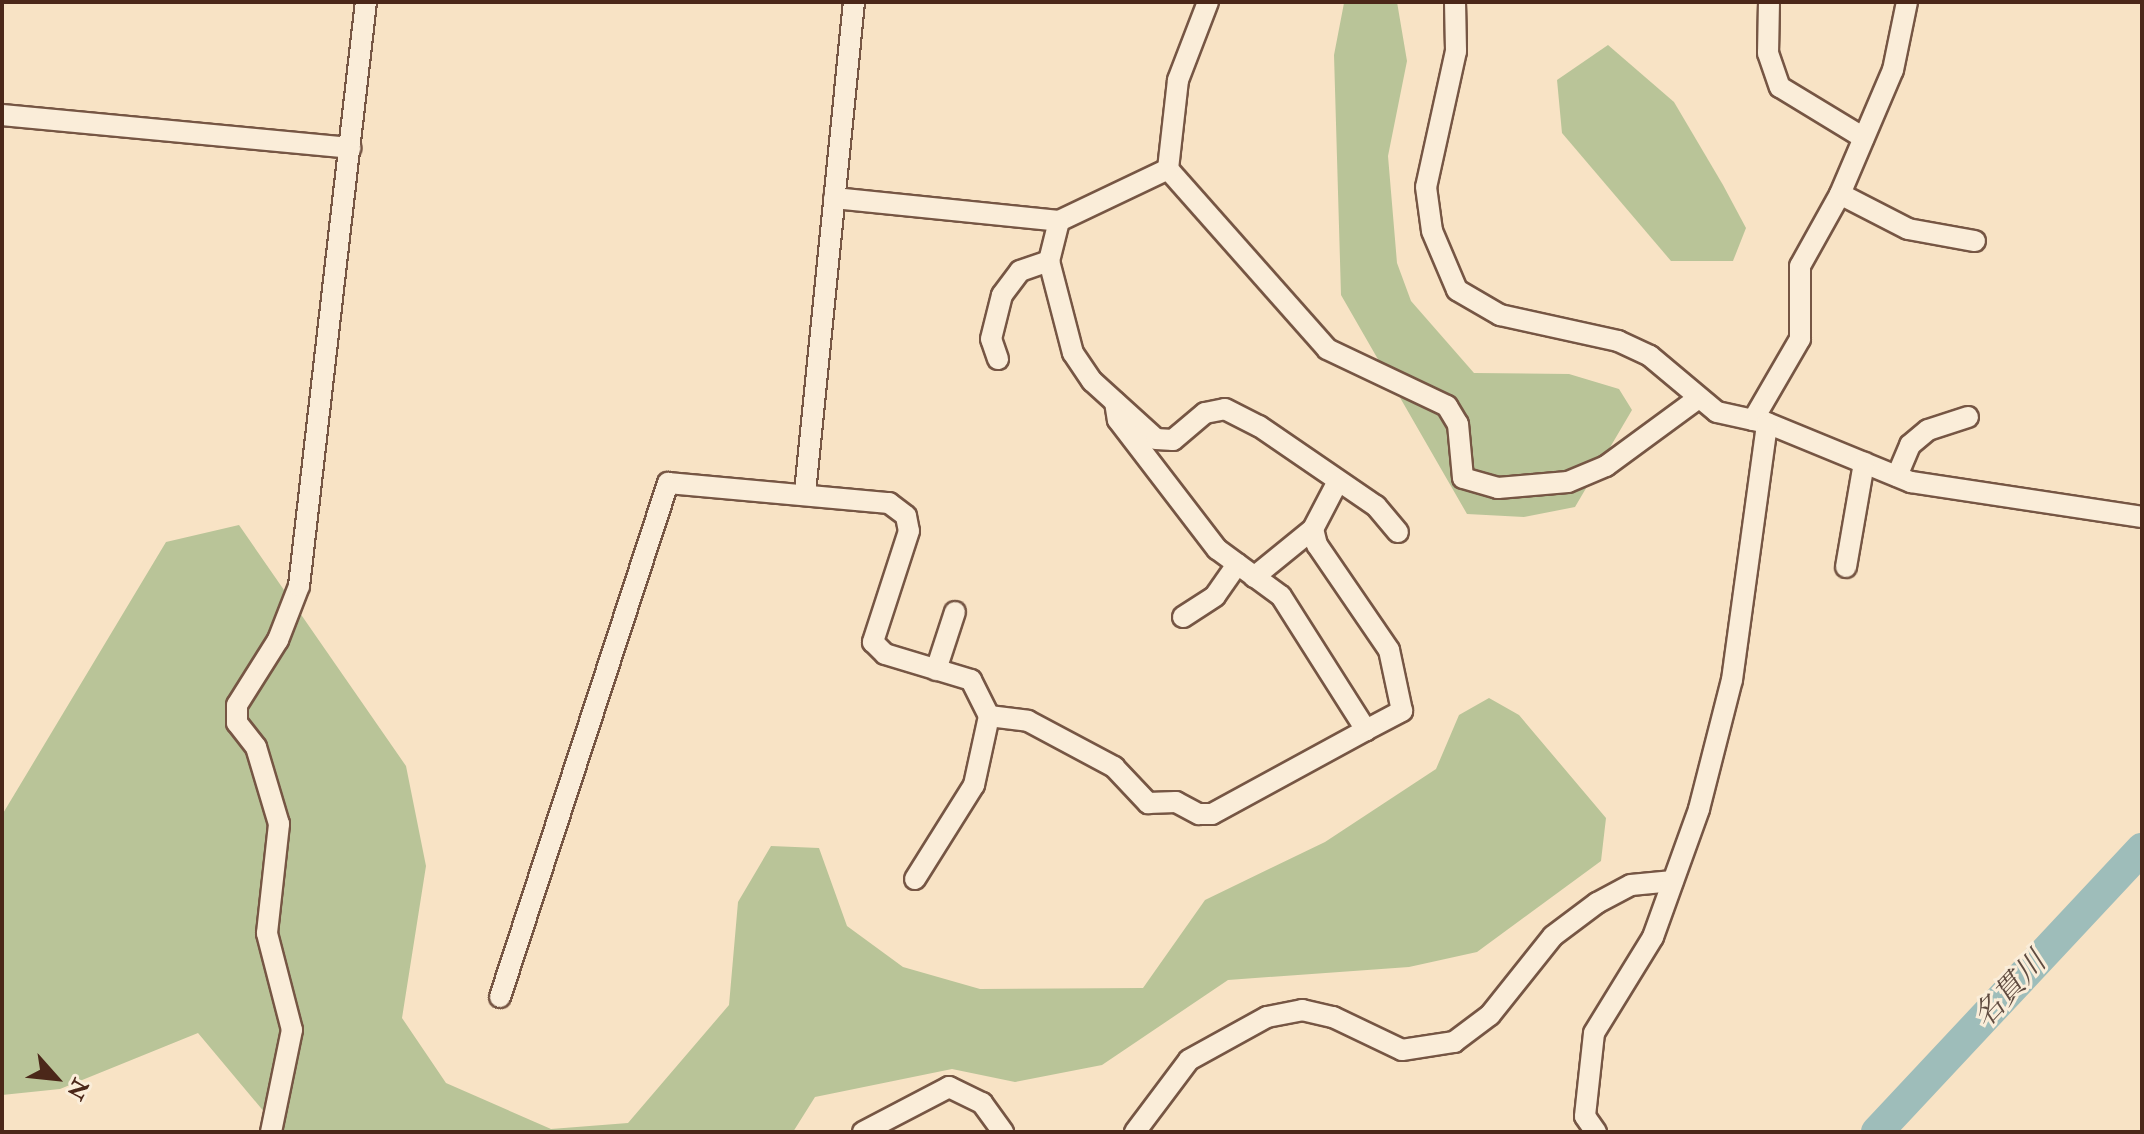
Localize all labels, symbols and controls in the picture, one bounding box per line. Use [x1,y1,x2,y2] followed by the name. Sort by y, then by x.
[1966,945,2054,1035] water label: 名貫川
[16,1038,96,1118] north arrow
[60,1074,94,1104] text: N

